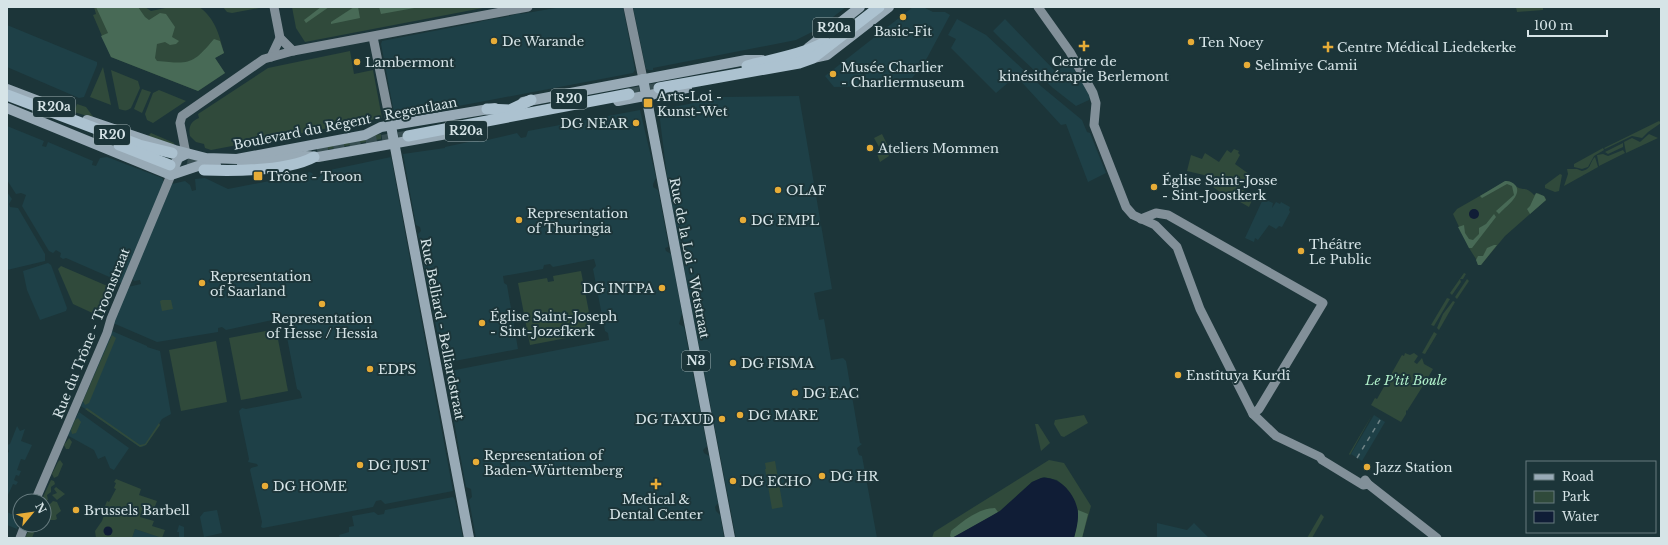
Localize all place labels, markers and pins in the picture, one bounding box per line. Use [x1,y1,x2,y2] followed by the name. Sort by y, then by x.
[898,12,908,22] marker: Basic-Fit
[874,23,932,40] place label: Basic-Fit
[502,33,584,50] place label: De Warande
[1199,34,1264,51] place label: Ten Noey
[489,36,499,46] marker: De Warande
[1186,37,1196,47] marker: Ten Noey
[1337,39,1516,56] place label: Centre Médical Liedekerke
[1078,40,1090,52] marker: Centre de kinésithérapie Berlemont
[1322,41,1334,53] marker: Centre Médical Liedekerke
[999,53,1169,85] place label: Centre de kinésithérapie Berlemont
[365,54,454,71] place label: Lambermont
[352,57,362,67] marker: Lambermont
[1255,57,1358,74] place label: Selimiye Camii
[841,59,965,91] place label: Musée Charlier - Charliermuseum
[1242,60,1252,70] marker: Selimiye Camii
[828,69,838,79] marker: Musée Charlier - Charliermuseum
[656,88,728,120] place label: Arts-Loi - Kunst-Wet
[642,97,654,109] marker: Arts-Loi - Kunst-Wet
[560,115,629,132] place label: DG NEAR
[631,118,641,128] marker: DG NEAR
[877,140,999,157] place label: Ateliers Mommen
[865,143,875,153] marker: Ateliers Mommen
[267,168,362,185] place label: Trône - Troon
[252,170,264,182] marker: Trône - Troon
[1162,172,1277,204] place label: Église Saint-Josse - Sint-Joostkerk
[786,182,827,199] place label: OLAF
[1149,182,1159,192] marker: Église Saint-Josse - Sint-Joostkerk
[773,185,783,195] marker: OLAF
[527,205,628,237] place label: Representation of Thuringia
[751,212,820,229] place label: DG EMPL
[514,215,524,225] marker: Representation of Thuringia
[738,215,748,225] marker: DG EMPL
[1309,236,1371,268] place label: Théâtre Le Public
[1296,246,1306,256] marker: Théâtre Le Public
[210,268,311,300] place label: Representation of Saarland
[197,278,207,288] marker: Representation of Saarland
[582,280,655,297] place label: DG INTPA
[657,283,667,293] marker: DG INTPA
[317,299,327,309] marker: Representation of Hesse / Hessia
[490,308,617,340] place label: Église Saint-Joseph - Sint-Jozefkerk
[266,310,379,342] place label: Representation of Hesse / Hessia
[477,318,487,328] marker: Église Saint-Joseph - Sint-Jozefkerk
[741,355,815,372] place label: DG FISMA
[728,358,738,368] marker: DG FISMA
[378,361,416,378] place label: EDPS
[365,364,375,374] marker: EDPS
[1186,367,1291,384] place label: Enstîtuya Kurdî
[1173,370,1183,380] marker: Enstîtuya Kurdî
[803,385,859,402] place label: DG EAC
[790,388,800,398] marker: DG EAC
[748,407,818,424] place label: DG MARE
[735,410,745,420] marker: DG MARE
[635,411,714,428] place label: DG TAXUD
[717,414,727,424] marker: DG TAXUD
[484,447,623,479] place label: Representation of Baden-Württemberg
[368,457,430,474] place label: DG JUST
[471,457,481,467] marker: Representation of Baden-Württemberg
[1373,459,1452,476] place label: Jazz Station
[355,460,365,470] marker: DG JUST
[1362,462,1372,472] marker: Jazz Station
[830,468,879,485] place label: DG HR
[817,471,827,481] marker: DG HR
[741,473,811,490] place label: DG ECHO
[728,476,738,486] marker: DG ECHO
[273,478,347,495] place label: DG HOME
[650,478,662,490] marker: Medical & Dental Center
[260,481,270,491] marker: DG HOME
[609,491,703,523] place label: Medical & Dental Center
[84,502,190,519] place label: Brussels Barbell
[71,505,81,515] marker: Brussels Barbell

